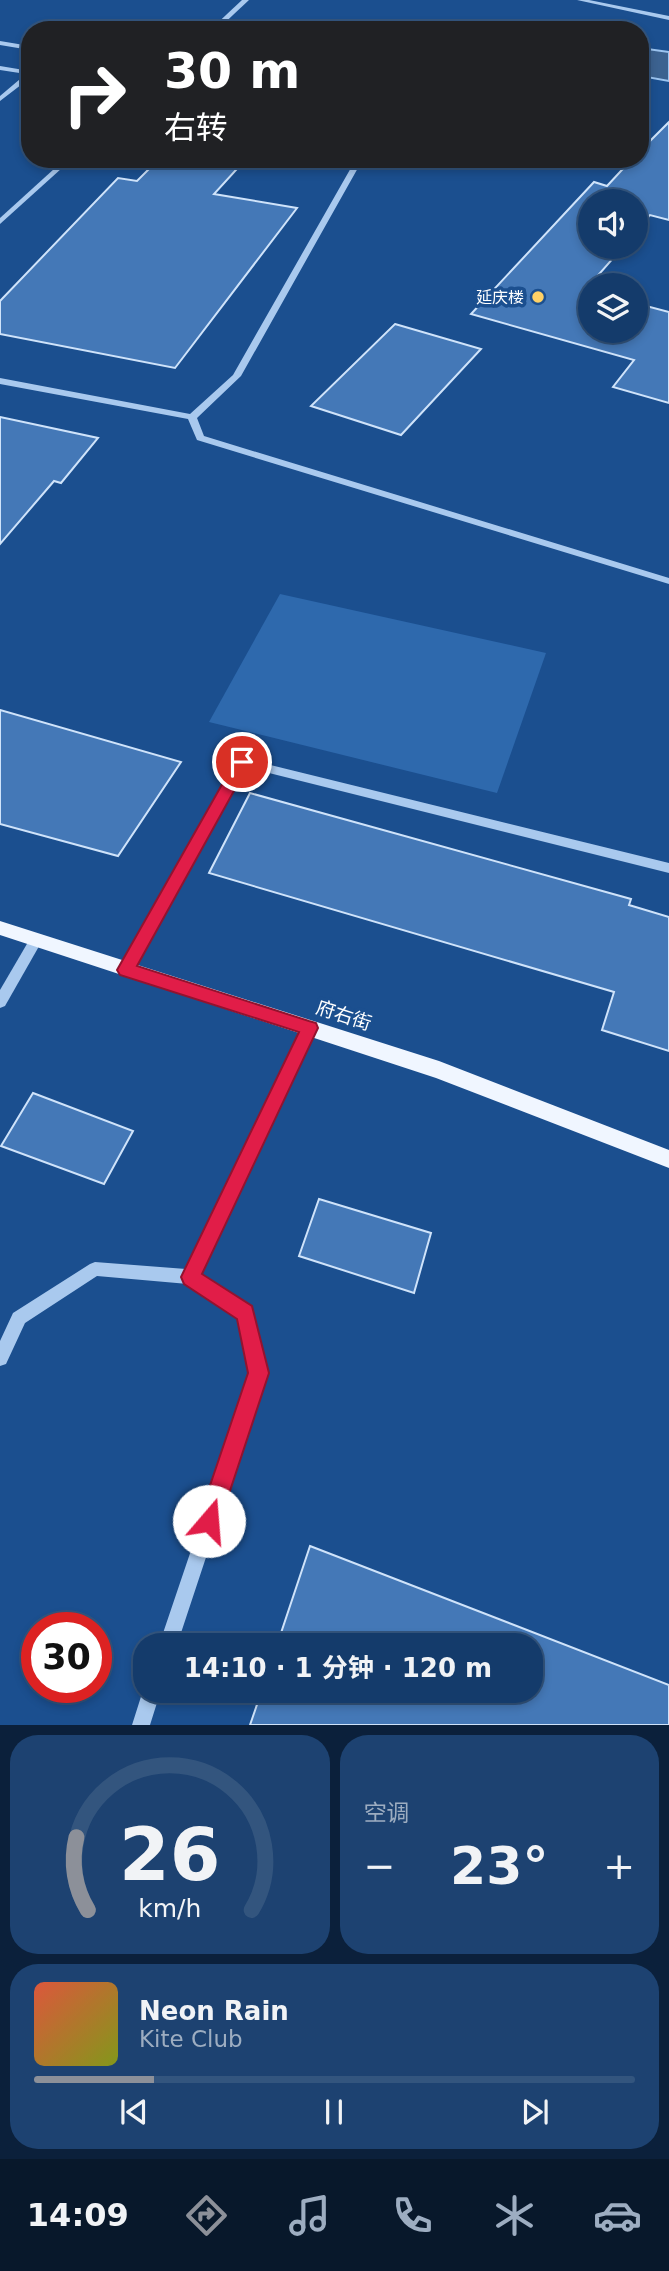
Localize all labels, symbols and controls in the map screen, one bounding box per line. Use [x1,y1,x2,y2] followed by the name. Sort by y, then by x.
[164,43,300,100] text: 30 m
[49,49,140,140] icon: right
[164,109,228,147] text: 右转
[578,189,648,343] map controls
[578,189,648,259] button: sound
[578,273,648,343] button: layers
[476,288,524,307] place label: 延庆楼
[530,289,546,305] marker: 延庆楼
[212,732,272,792] pin
[223,743,261,781] icon: arrive
[313,996,375,1034] street label: 府右街
[172,1484,246,1558] position arrow
[21,1612,112,1703] speed limit sign: 30
[184,1653,492,1683] text: 14:10 · 1 分钟 · 120 m
[364,1800,410,1826] text: 空调
[119,1813,220,1898] text: 26
[450,1836,548,1896] text: 23°
[364,1844,395,1888] text: −
[603,1844,635,1888] text: +
[138,1894,201,1923] text: km/h
[139,1996,289,2026] text: Neon Rain
[139,2026,243,2052] text: Kite Club
[115,2093,153,2131] icon: previous
[315,2093,353,2131] icon: pause
[516,2093,554,2131] icon: next
[182,2191,231,2240] icon: directions
[285,2191,334,2240] icon: music
[388,2191,437,2240] icon: phone
[490,2191,539,2240] icon: climate
[593,2191,642,2240] icon: car
[27,2196,129,2234] text: 14:09

